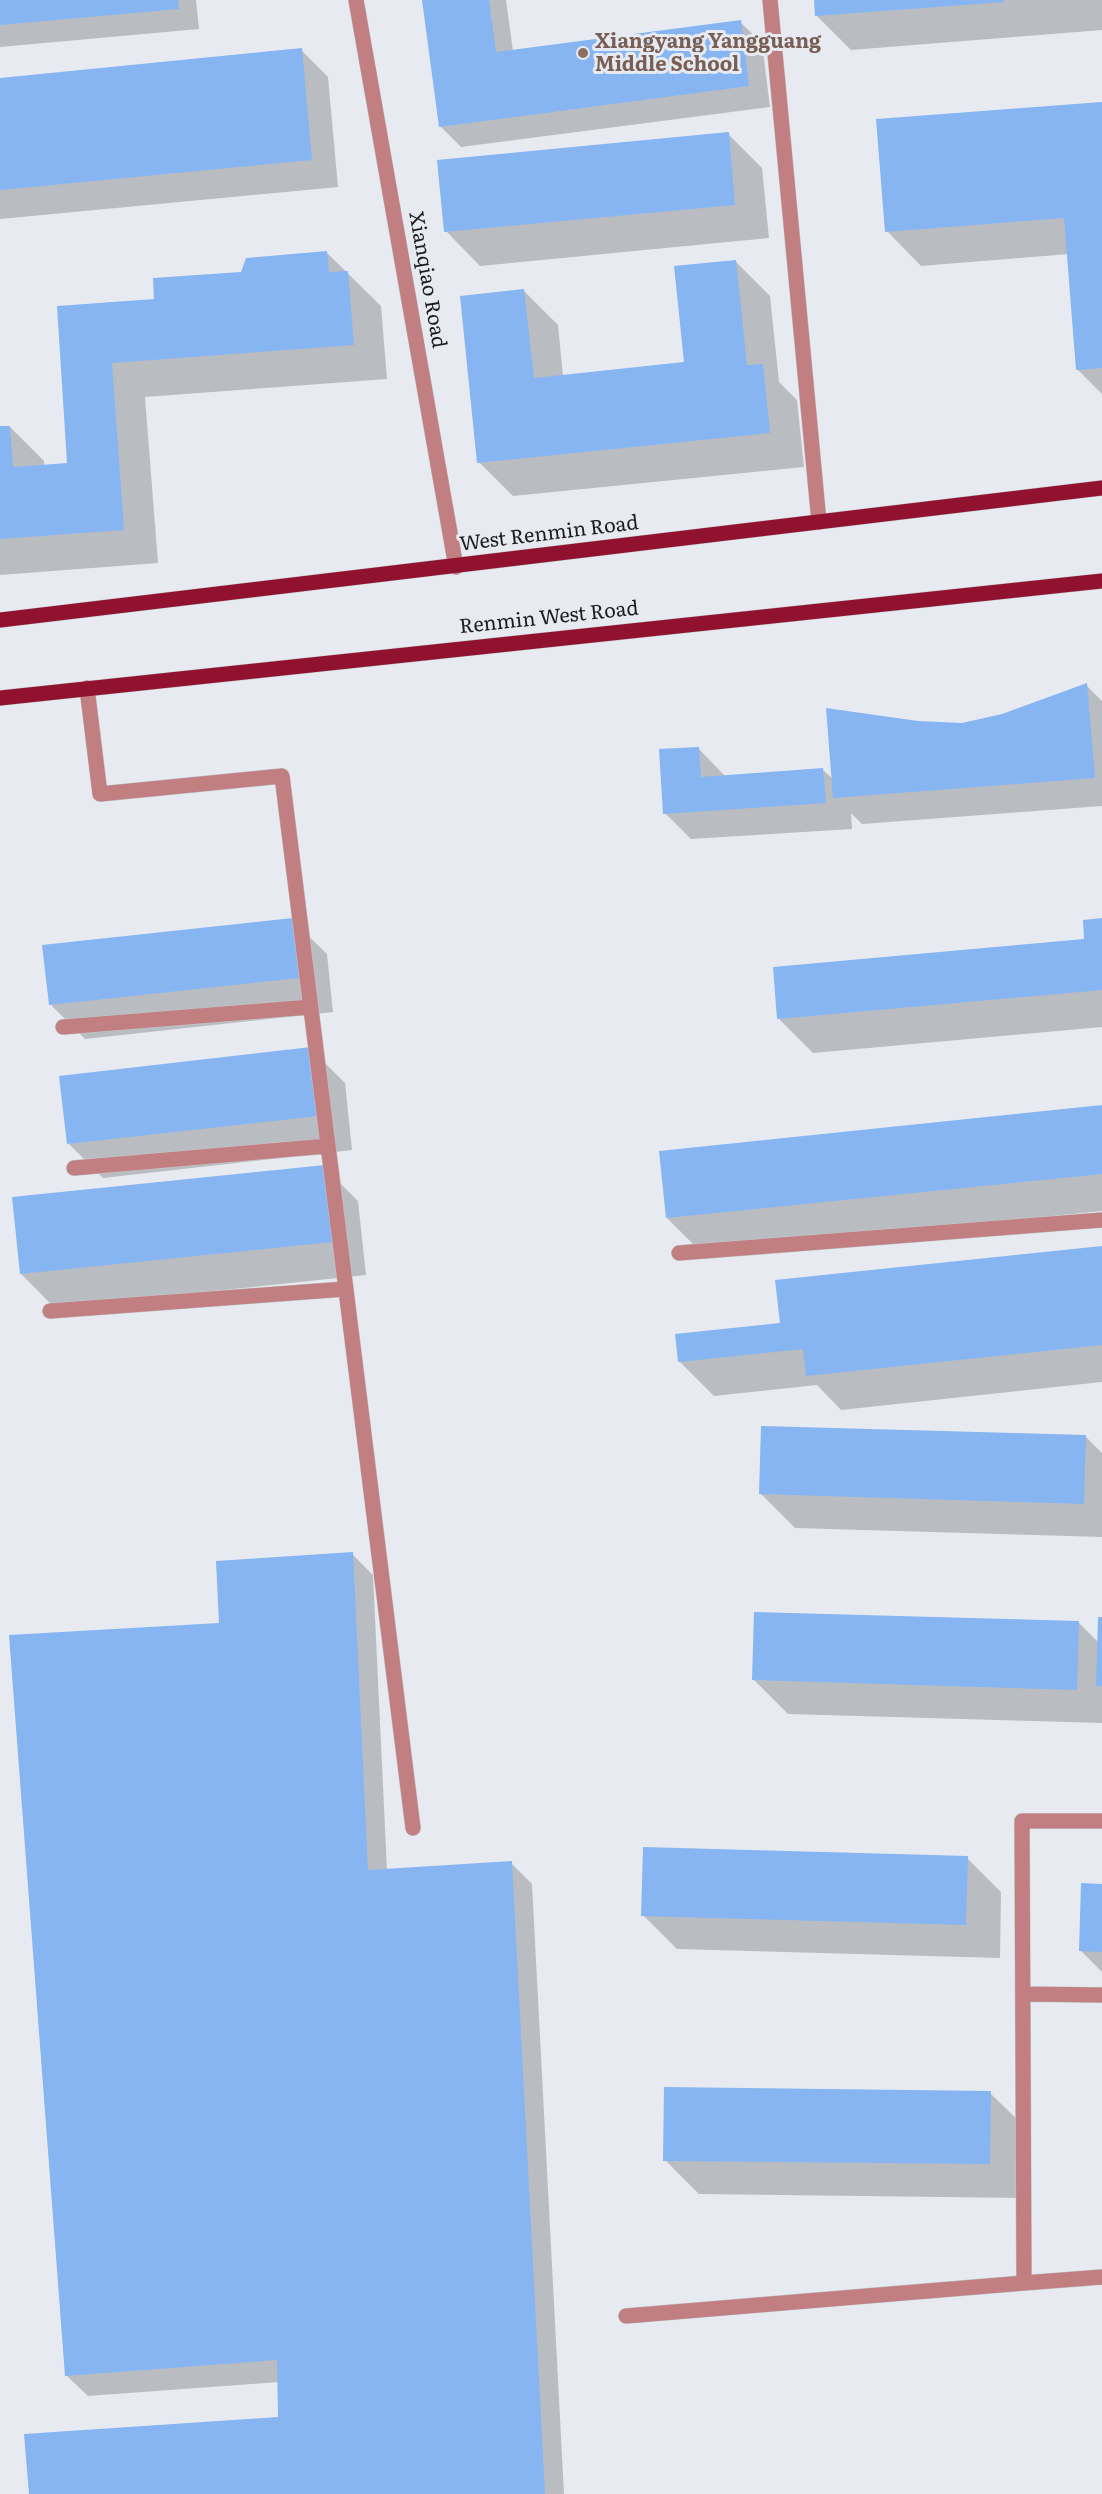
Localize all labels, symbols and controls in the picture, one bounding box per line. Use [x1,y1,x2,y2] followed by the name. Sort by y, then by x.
[595,30,821,77] place label: Xiangyang Yangguang Middle School
[576,46,590,60] marker: Xiangyang Yangguang Middle School
[403,210,451,350] street label: Xianqiao Road
[458,511,640,557] street label: West Renmin Road
[458,597,640,639] street label: Renmin West Road

